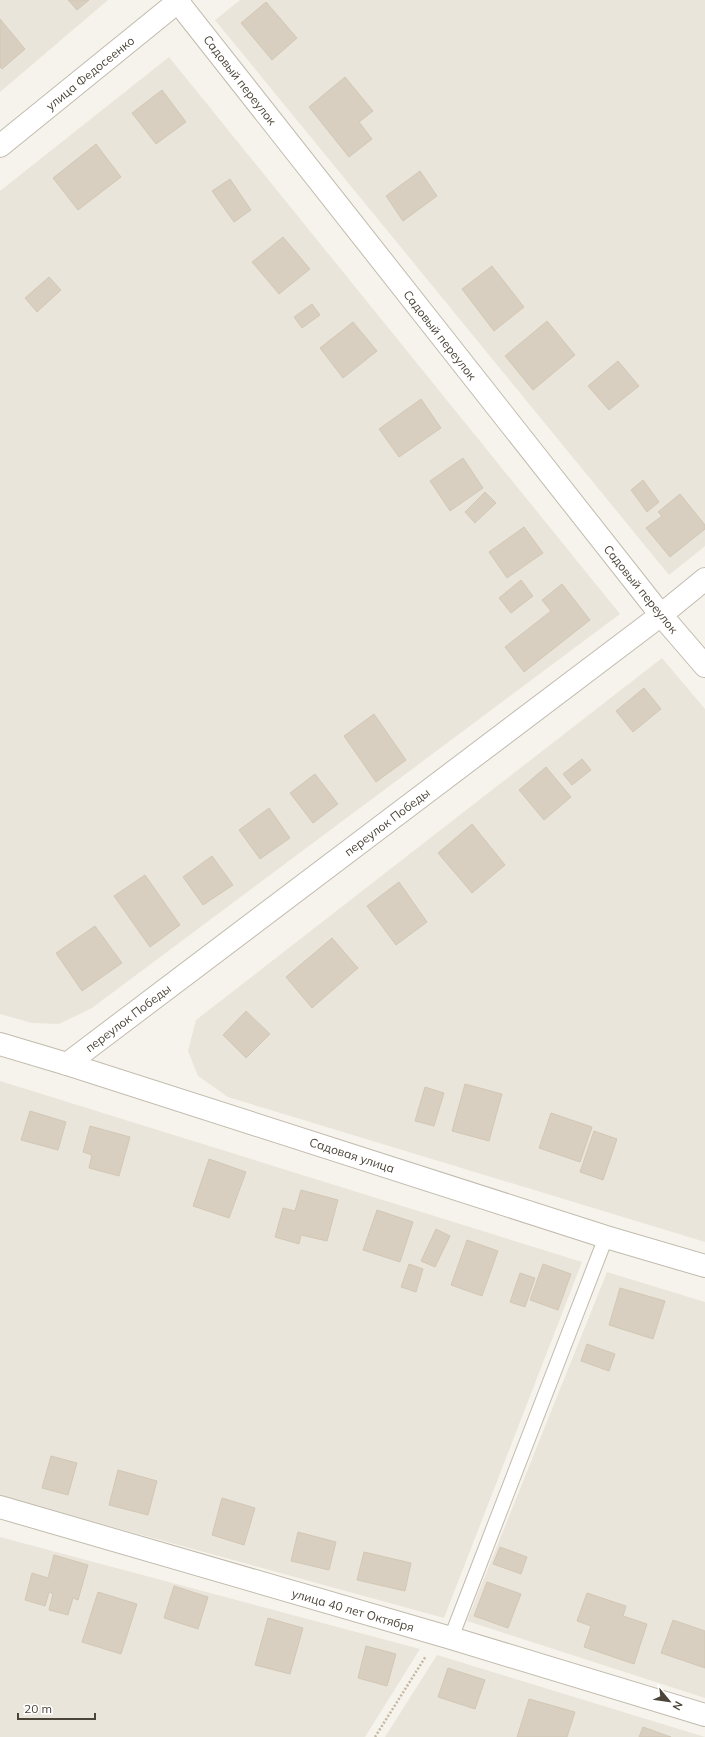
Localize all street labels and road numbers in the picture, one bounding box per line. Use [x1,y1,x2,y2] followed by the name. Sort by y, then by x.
[200,32,280,128] street label: Садовый переулок
[43,33,137,113] street label: улица Федосеенко
[400,287,480,383] street label: Садовый переулок
[601,542,682,637] street label: Садовый переулок
[341,785,433,859] street label: переулок Победы
[82,981,174,1055] street label: переулок Победы
[308,1134,396,1176] street label: Садовая улица
[290,1585,416,1635] street label: улица 40 лет Октября

